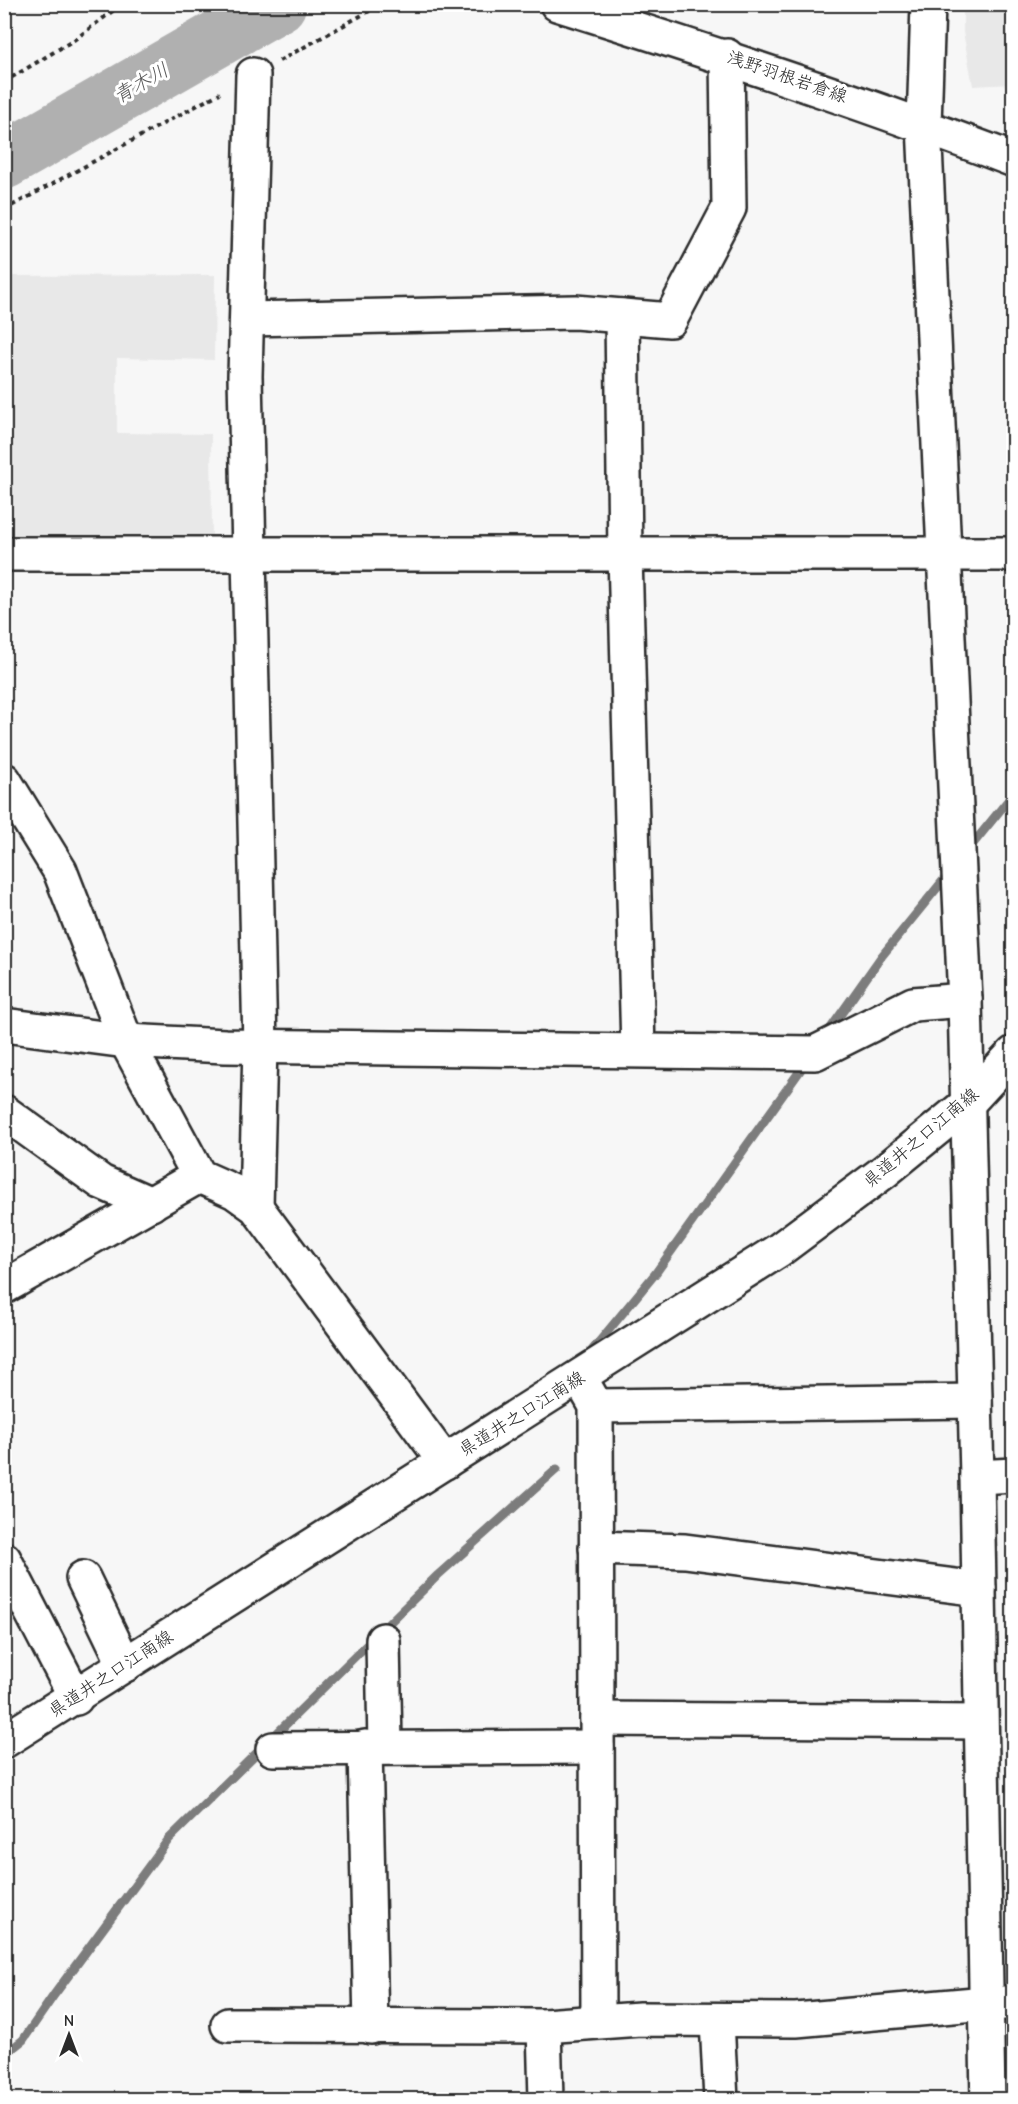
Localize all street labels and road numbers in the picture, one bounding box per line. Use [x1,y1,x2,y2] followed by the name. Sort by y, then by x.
[724,47,850,107] street label: 浅野羽根岩倉線
[859,1084,983,1192] street label: 県道井之口江南線
[455,1367,589,1461] street label: 県道井之口江南線
[45,1626,177,1722] street label: 県道井之口江南線

